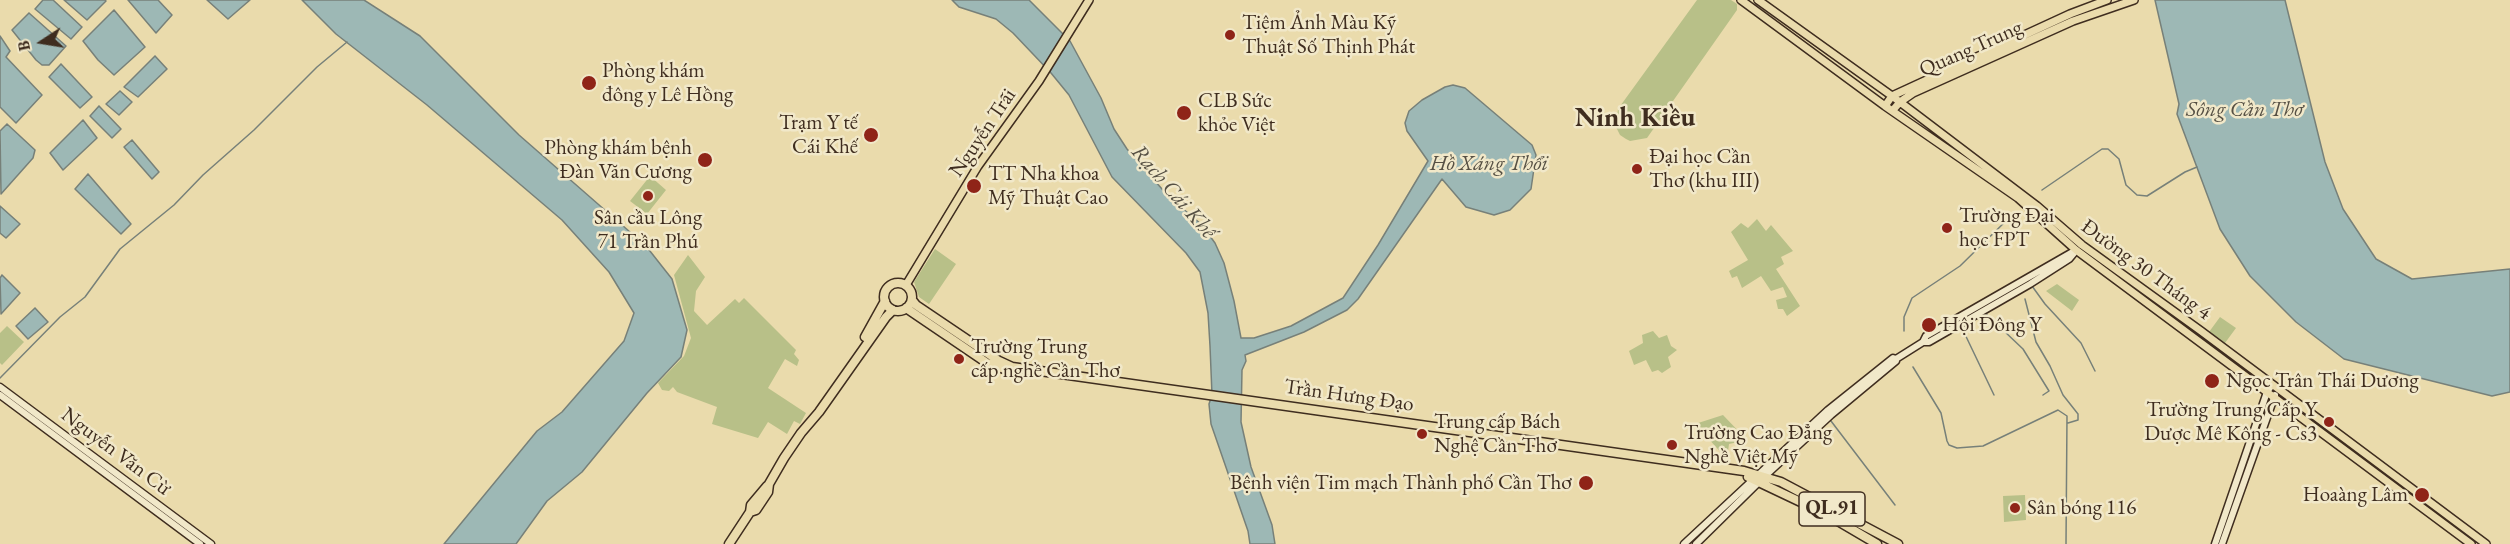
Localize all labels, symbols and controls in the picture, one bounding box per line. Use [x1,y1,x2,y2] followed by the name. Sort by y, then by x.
[1242,10,1415,60] place label: Tiệm Ảnh Màu Kỹ Thuật Số Thịnh Phát
[12,12,72,72] north arrow
[1916,15,2026,83] street label: Quang Trung
[1223,28,1237,42] marker: Tiệm Ảnh Màu Kỹ Thuật Số Thịnh Phát
[13,39,35,53] text: B
[602,58,733,108] place label: Phòng khám đông y Lê Hồng
[580,74,598,92] marker: Phòng khám đông y Lê Hồng
[944,84,1022,182] street label: Nguyễn Trãi
[1198,88,1275,138] place label: CLB Sức khỏe Việt
[2186,97,2304,123] water label: Sông Cần Thơ
[1575,103,1695,135] district label: Ninh Kiều
[1175,104,1193,122] marker: CLB Sức khỏe Việt
[779,110,858,160] place label: Trạm Y tế Cái Khế
[862,126,880,144] marker: Trạm Y tế Cái Khế
[544,135,692,185] place label: Phòng khám bệnh Đàn Văn Cương
[1125,140,1221,244] water label: Rạch Cái Khế
[1649,144,1759,194] place label: Đại học Cần Thơ (khu III)
[696,151,714,169] marker: Phòng khám bệnh Đàn Văn Cương
[1430,151,1548,177] water label: Hồ Xáng Thổi
[988,161,1108,211] place label: TT Nha khoa Mỹ Thuật Cao
[1630,162,1644,176] marker: Đại học Cần Thơ (khu III)
[965,177,983,195] marker: TT Nha khoa Mỹ Thuật Cao
[641,189,655,203] marker: Sân cầu Lông 71 Trần Phú
[1959,203,2054,253] place label: Trường Đại học FPT
[594,205,702,255] place label: Sân cầu Lông 71 Trần Phú
[2076,214,2216,326] street label: Đường 30 Tháng 4
[1940,221,1954,235] marker: Trường Đại học FPT
[1942,312,2042,338] place label: Hội Đông Y
[1920,316,1938,334] marker: Hội Đông Y
[971,334,1120,384] place label: Trường Trung cấp nghề Cần Thơ
[952,352,966,366] marker: Trường Trung cấp nghề Cần Thơ
[2226,368,2419,394] place label: Ngọc Trân Thái Dương
[2203,372,2221,390] marker: Ngọc Trân Thái Dương
[1283,374,1415,418] street label: Trần Hưng Đạo
[2144,397,2317,447] place label: Trường Trung Cấp Y Dược Mê Kông - Cs3
[56,402,176,502] street label: Nguyễn Văn Cừ
[1434,409,1560,459] place label: Trung cấp Bách Nghệ Cần Thơ
[2322,415,2336,429] marker: Trường Trung Cấp Y Dược Mê Kông - Cs3
[1684,420,1832,470] place label: Trường Cao Đẳng Nghề Việt Mỹ
[1415,427,1429,441] marker: Trung cấp Bách Nghệ Cần Thơ
[1665,438,1679,452] marker: Trường Cao Đẳng Nghề Việt Mỹ
[1230,470,1572,496] place label: Bệnh viện Tim mạch Thành phố Cần Thơ
[1577,474,1595,492] marker: Bệnh viện Tim mạch Thành phố Cần Thơ
[2303,482,2408,508] place label: Hoaàng Lâm
[2413,486,2431,504] marker: Hoaàng Lâm
[1799,492,1865,526] road number: QL.91
[2027,495,2136,521] place label: Sân bóng 116
[2008,501,2022,515] marker: Sân bóng 116

